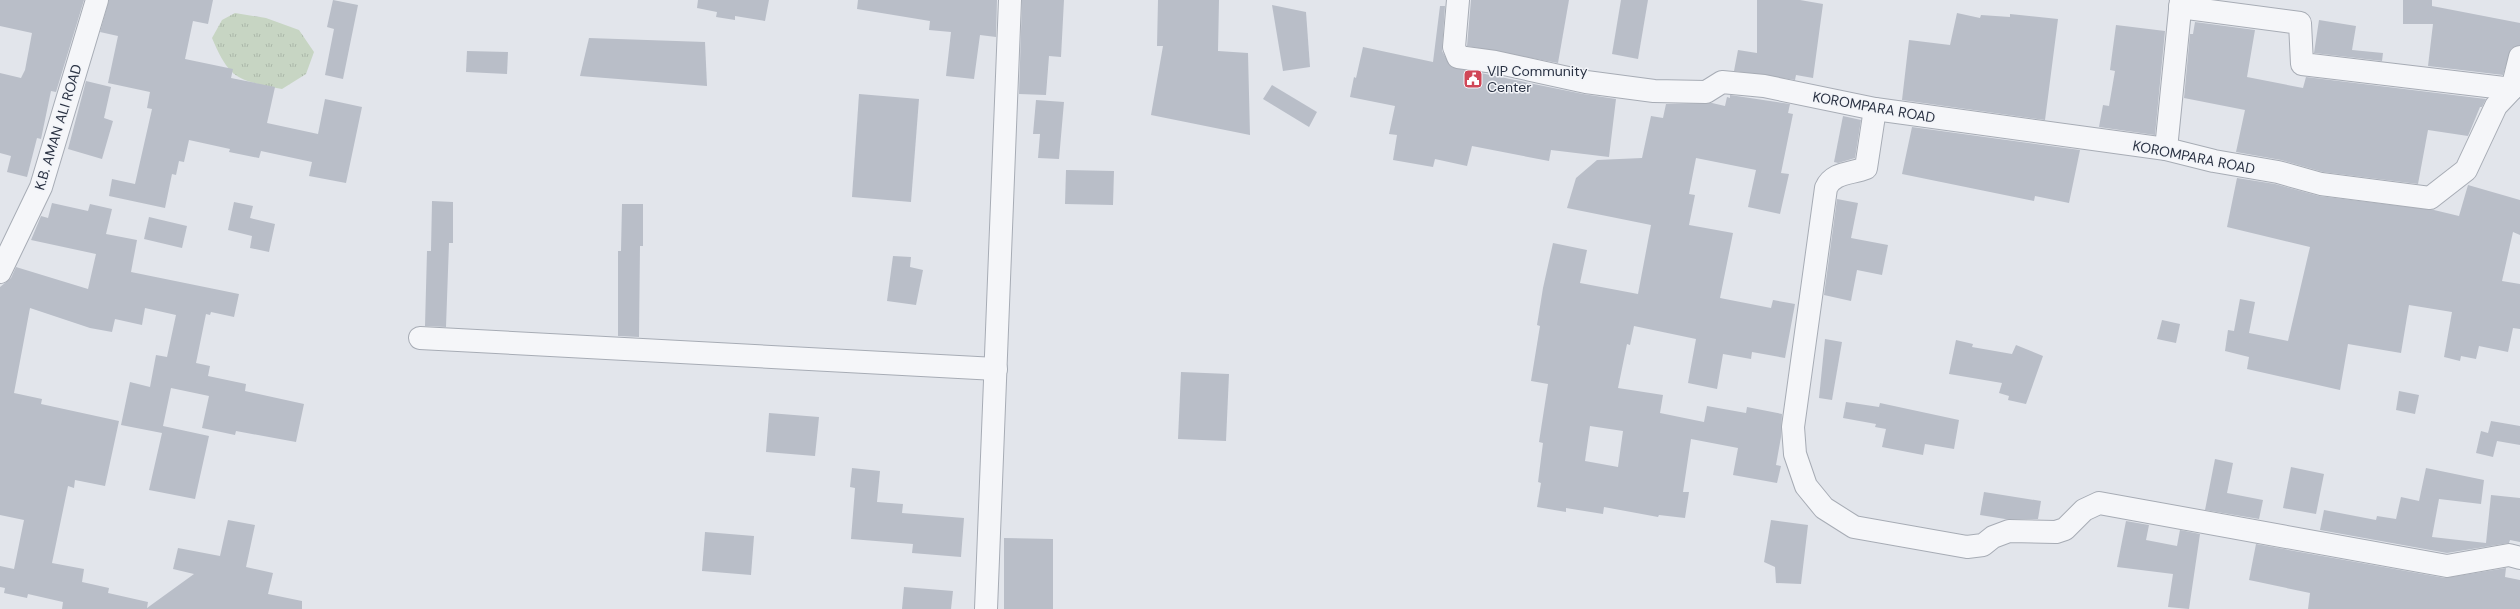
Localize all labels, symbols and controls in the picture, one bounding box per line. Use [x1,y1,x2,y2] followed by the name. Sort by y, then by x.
[30,62,86,192] street label: K.B. AMAN ALI ROAD
[1487,62,1588,96] place label: VIP Community Center
[1462,68,1484,90] public building icon: VIP Community Center
[1811,87,1937,127] street label: KOROMPARA ROAD
[2131,136,2257,178] street label: KOROMPARA ROAD

